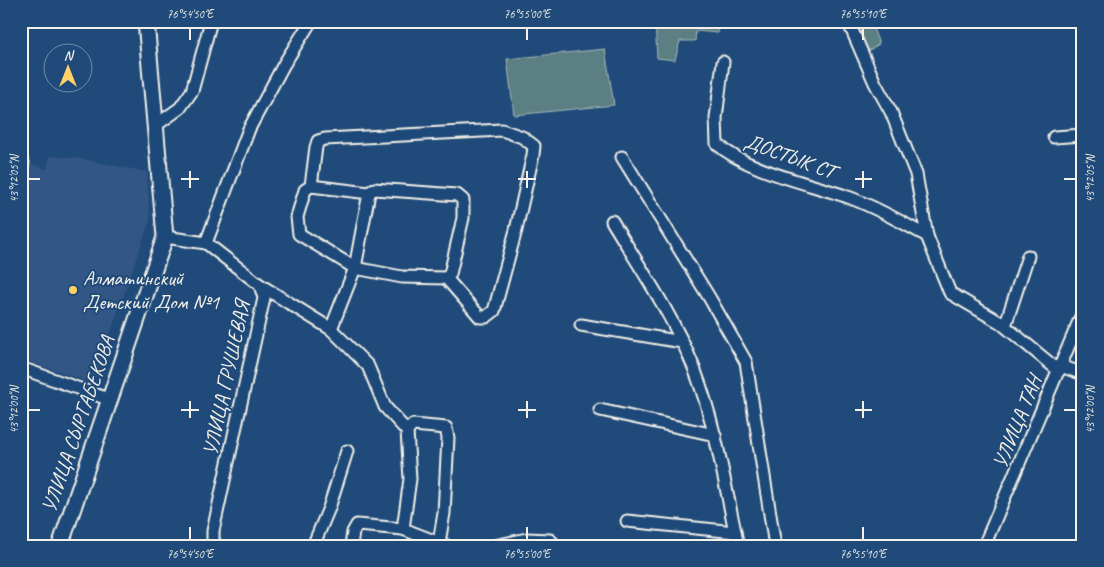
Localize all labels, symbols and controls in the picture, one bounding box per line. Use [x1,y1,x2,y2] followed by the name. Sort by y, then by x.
[167,6,215,22] text: 76°54'50"E
[504,6,552,22] text: 76°55'00"E
[840,6,888,22] text: 76°55'10"E
[42,42,92,92] north arrow
[64,47,75,64] text: N
[741,128,844,186] street label: ДОСТЫК СТ
[6,154,22,203] text: 43°12'05"N
[1082,154,1098,203] text: 43°12'05"N
[83,265,221,315] place label: Алматинский Детский Дом №1
[67,284,79,296] marker: Алматинский Детский Дом №1
[197,295,256,458] street label: УЛИЦА ГРУШЕВАЯ
[36,331,121,516] street label: УЛИЦА СЫРГАБЕКОВА
[987,369,1048,472] street label: УЛИЦА ТАН
[6,385,22,434] text: 43°12'00"N
[1082,385,1098,434] text: 43°12'00"N
[167,546,215,562] text: 76°54'50"E
[504,546,552,562] text: 76°55'00"E
[840,546,888,562] text: 76°55'10"E

